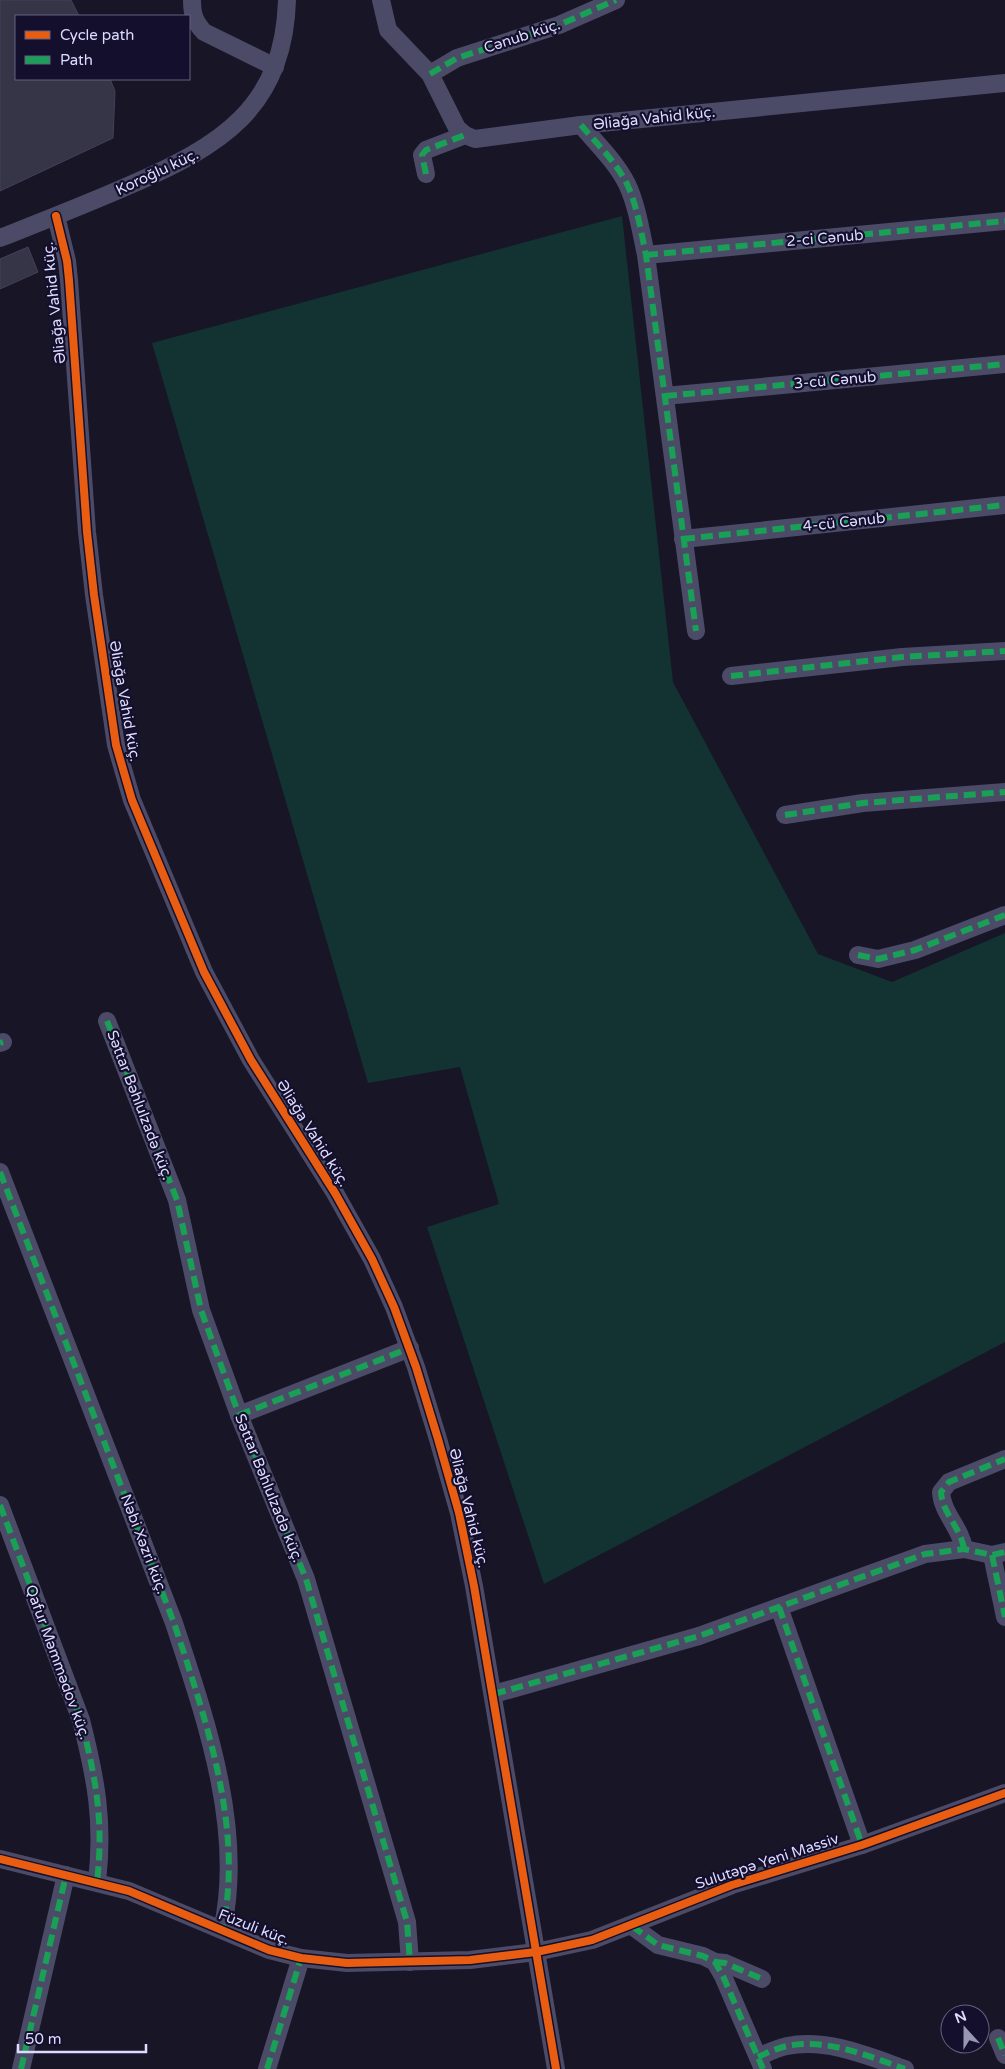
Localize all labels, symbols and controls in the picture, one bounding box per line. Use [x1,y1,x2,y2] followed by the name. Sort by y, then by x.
[15,15,190,80] legend
[481,15,563,57] street label: Cənub küç.
[60,26,134,44] text: Cycle path
[60,51,93,69] text: Path
[592,103,716,133] street label: Əliağa Vahid küç.
[113,145,201,199] street label: Koroğlu küç.
[786,226,864,250] street label: 2-ci Cənub
[39,241,69,365] street label: Əliağa Vahid küç.
[793,367,877,393] street label: 3-cü Cənub
[802,509,886,535] street label: 4-cü Cənub
[105,639,145,763] street label: Əliağa Vahid küç.
[103,1028,177,1182] street label: Səttar Bəhlulzadə küç.
[273,1076,353,1190] street label: Əliağa Vahid küç.
[231,1411,307,1565] street label: Səttar Bəhlulzadə küç.
[445,1446,493,1570] street label: Əliağa Vahid küç.
[117,1492,171,1596] street label: Nəbi Xəzri küç.
[22,1582,94,1742] street label: Qafur Məmmədov küç.
[693,1829,841,1893] street label: Sulutəpə Yeni Massiv
[216,1905,292,1949] street label: Füzuli küç.
[940,2004,990,2054] north arrow
[952,2007,969,2027] text: N
[18,2022,145,2054] scale bar
[25,2030,62,2048] text: 50 m

